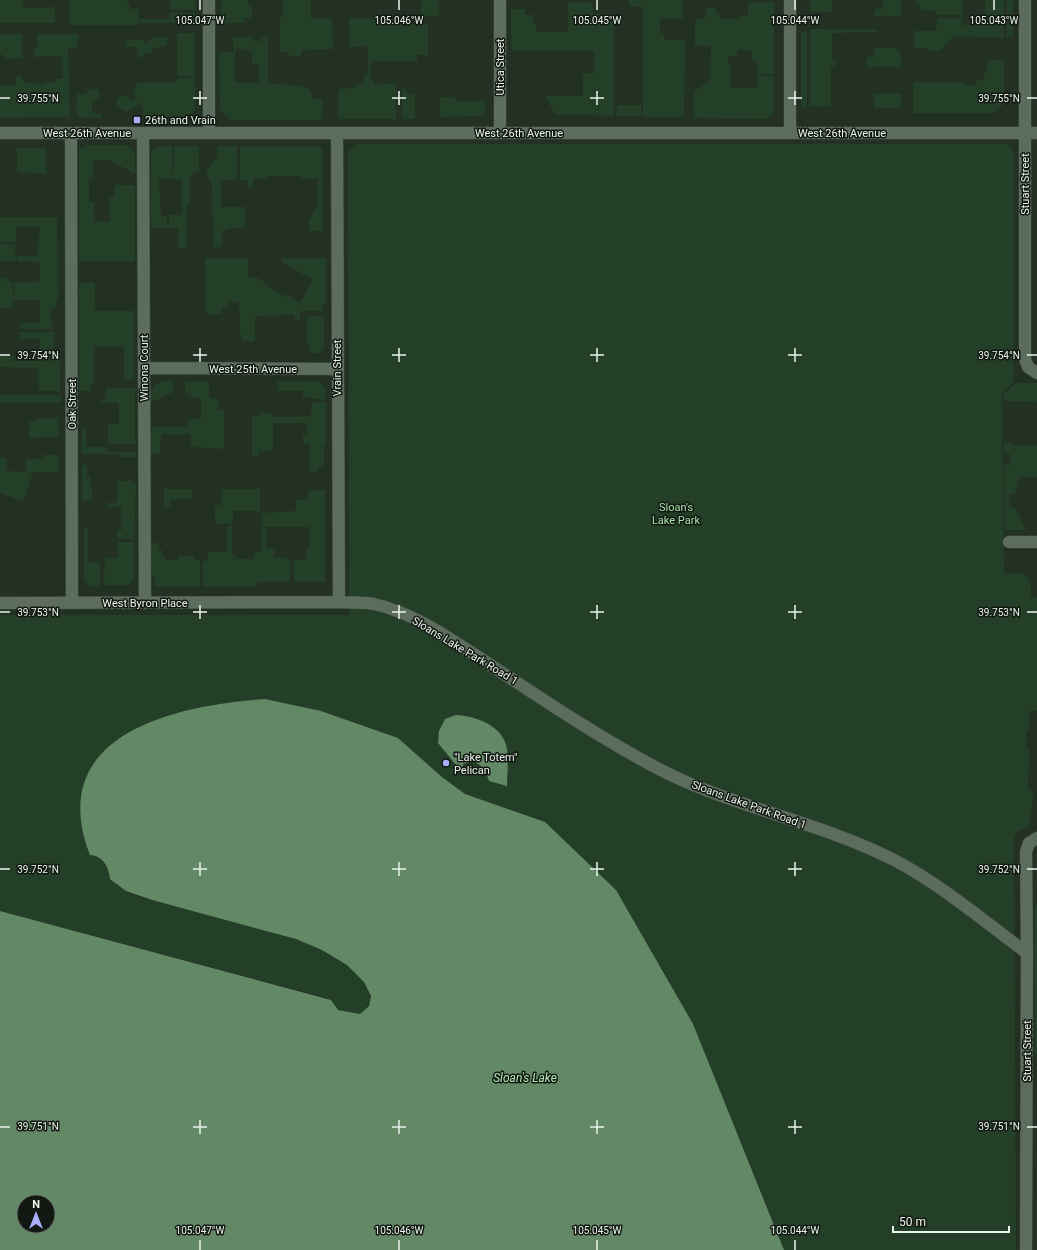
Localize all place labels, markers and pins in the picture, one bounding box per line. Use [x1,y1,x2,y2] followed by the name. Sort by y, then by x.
[145,114,216,127] place label: 26th and Vrain
[132,115,142,125] marker: 26th and Vrain
[454,751,518,777] place label: "Lake Totem" Pelican
[441,758,451,768] marker: "Lake Totem" Pelican

